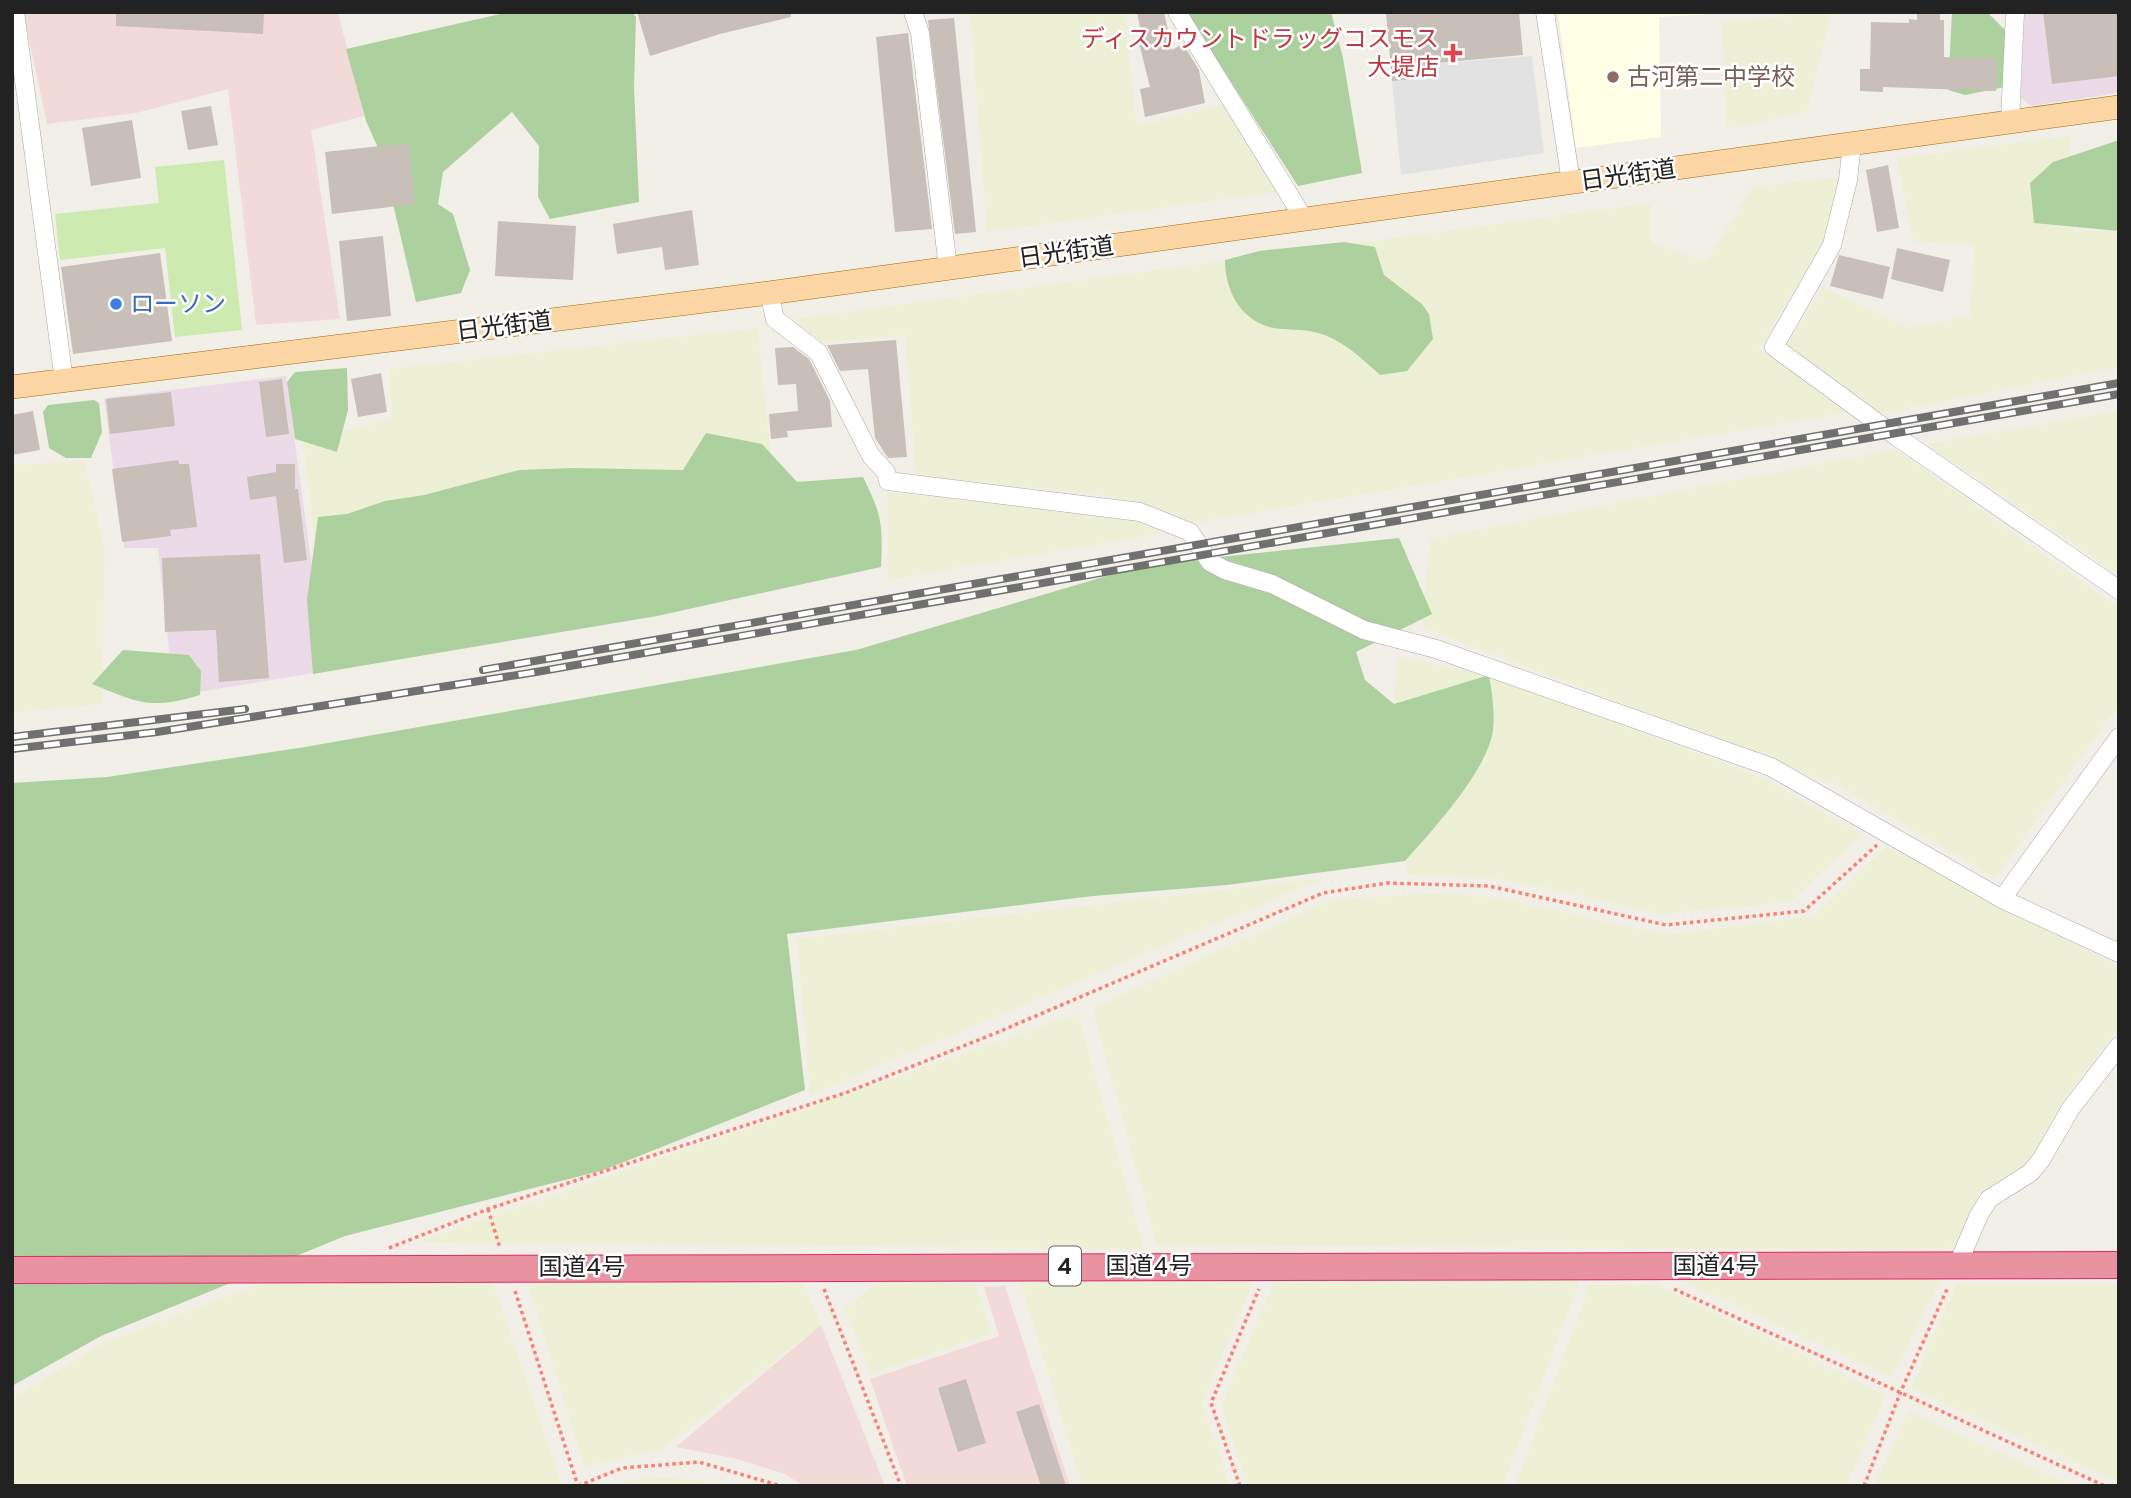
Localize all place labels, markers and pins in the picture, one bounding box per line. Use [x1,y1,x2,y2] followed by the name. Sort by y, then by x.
[1081,26,1439,84] place label: ディスカウントドラッグコスモス 大堤店
[1445,45,1461,61] marker: ディスカウントドラッグコスモス 大堤店
[1627,64,1795,94] place label: 古河第二中学校
[1605,69,1621,85] marker: 古河第二中学校
[130,291,226,321] place label: ローソン
[108,296,124,312] marker: ローソン

